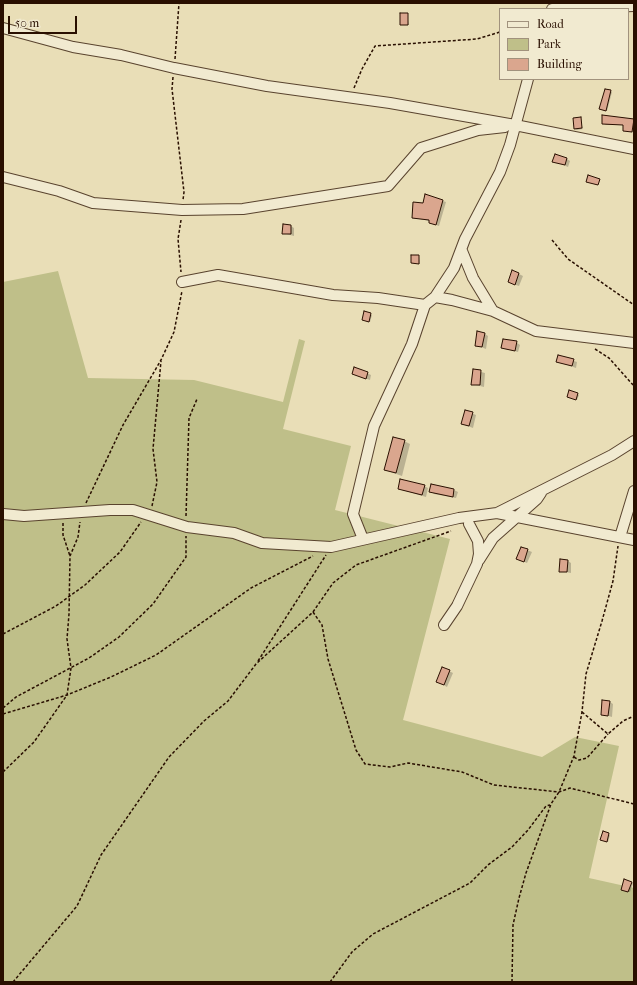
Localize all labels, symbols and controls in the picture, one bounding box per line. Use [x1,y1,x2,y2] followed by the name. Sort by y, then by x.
[10,8,79,34] scale bar
[499,8,629,80] legend
[15,16,39,30] text: 50 m
[537,17,564,31] text: Road
[537,37,561,51] text: Park
[537,57,582,71] text: Building

